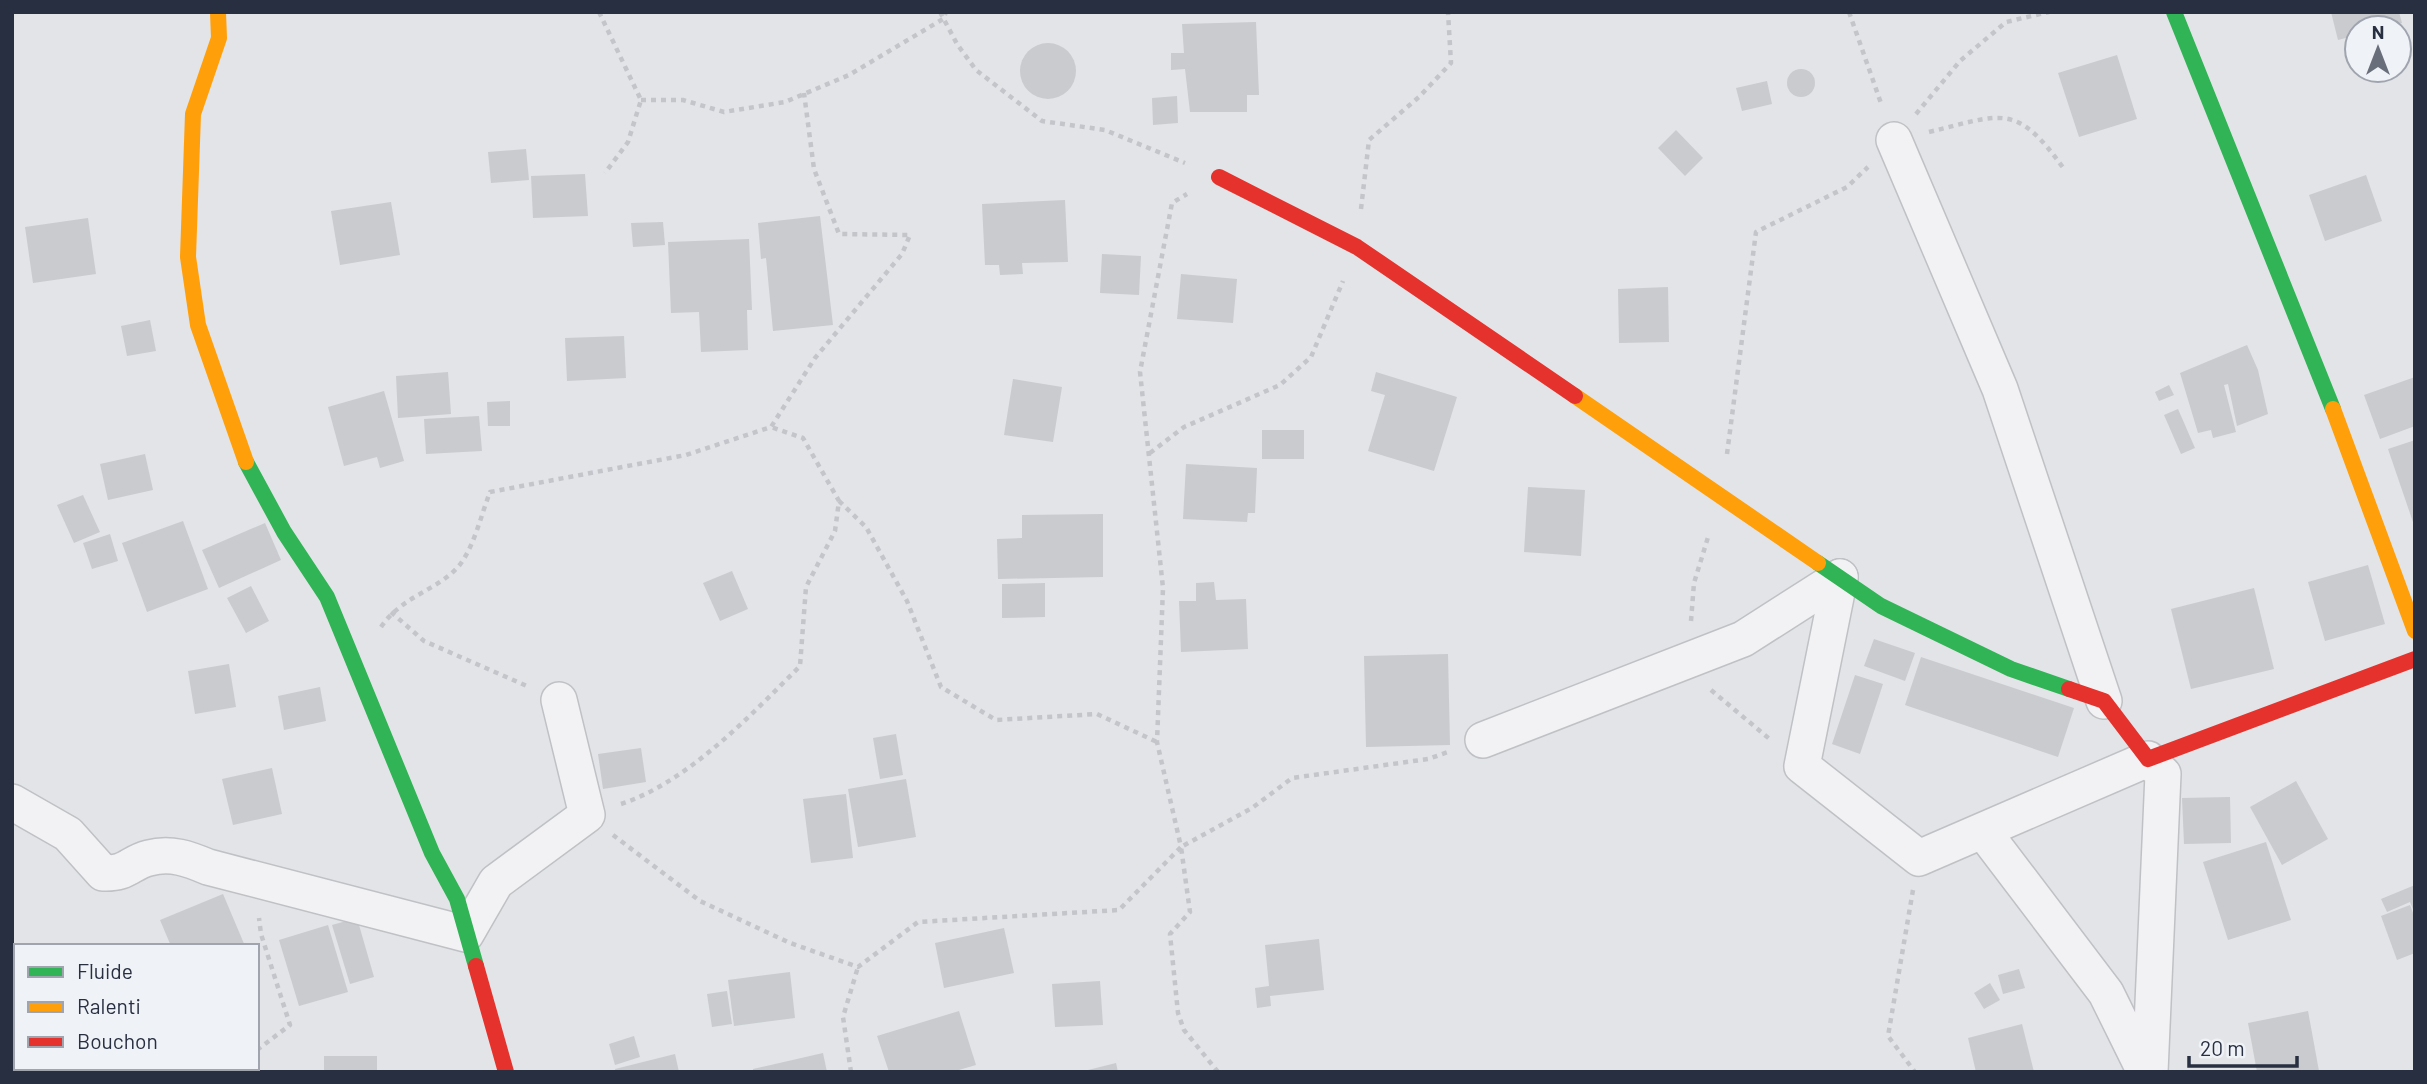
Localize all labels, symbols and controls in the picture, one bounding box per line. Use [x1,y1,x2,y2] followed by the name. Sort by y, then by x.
[2343,14,2413,84] north arrow
[2372,20,2384,43] text: N
[14,944,259,1070] legend
[77,958,133,983] text: Fluide
[77,993,141,1018] text: Ralenti
[2189,1024,2298,1068] scale bar
[77,1028,158,1053] text: Bouchon
[2200,1035,2245,1060] text: 20 m

